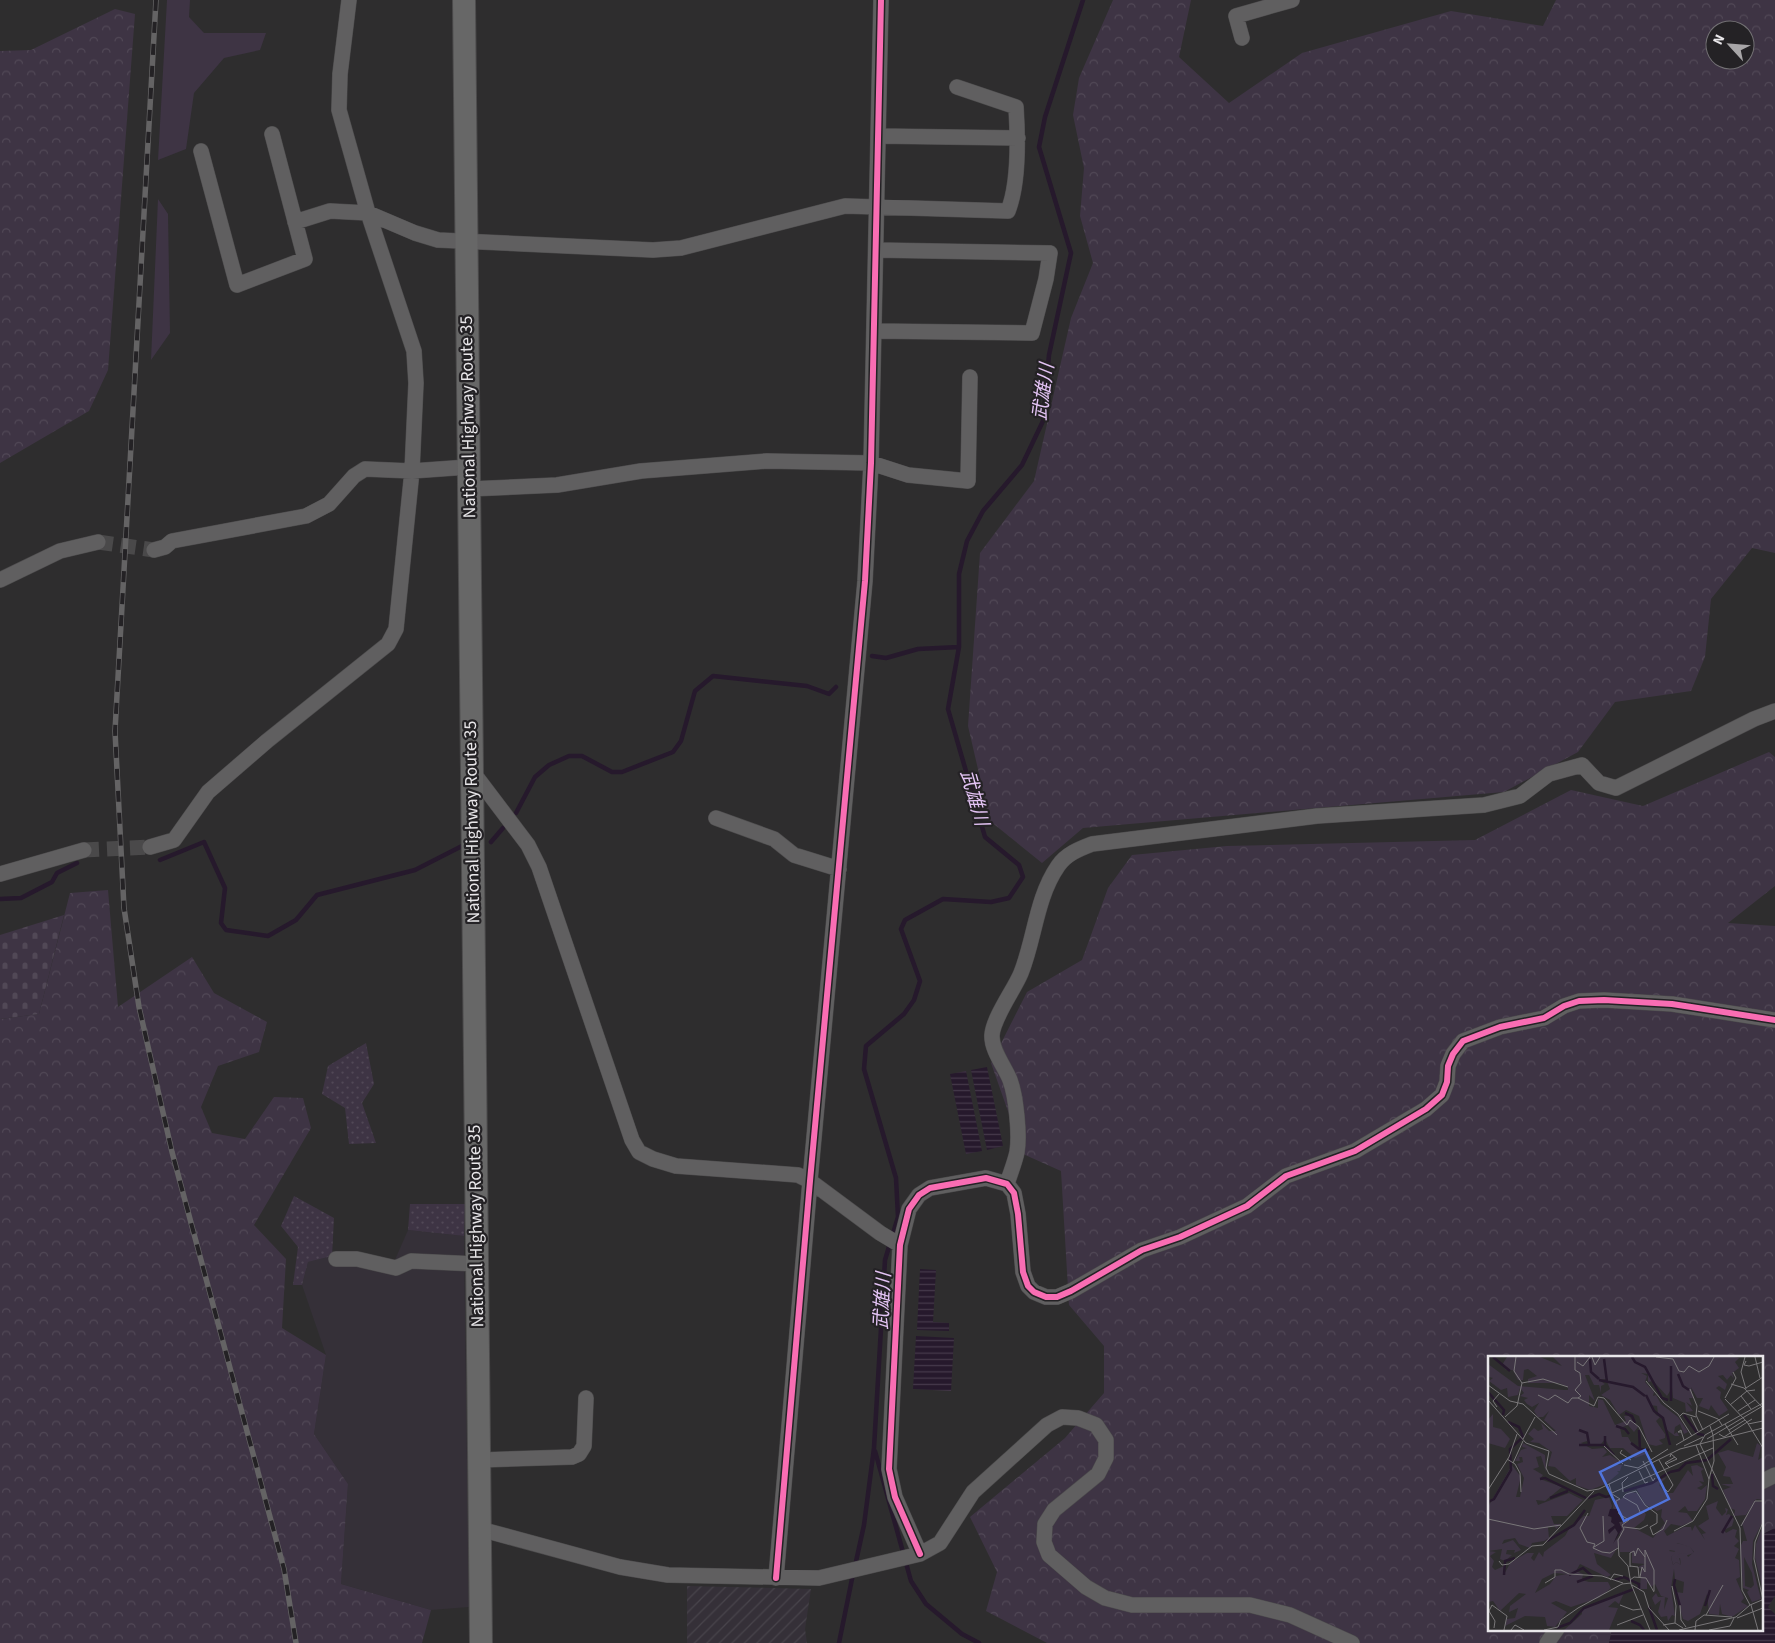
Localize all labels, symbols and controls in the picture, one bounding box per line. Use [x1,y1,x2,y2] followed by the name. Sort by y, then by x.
[1705,20,1755,70] north arrow
[1708,31,1730,48] text: N
[454,315,482,518] street label: National Highway Route 35
[1027,360,1062,422] water label: 武雄川
[458,720,486,923] street label: National Highway Route 35
[953,767,995,831] water label: 武雄川
[462,1124,490,1327] street label: National Highway Route 35
[868,1270,898,1330] water label: 武雄川
[1488,1356,1762,1630] inset map

